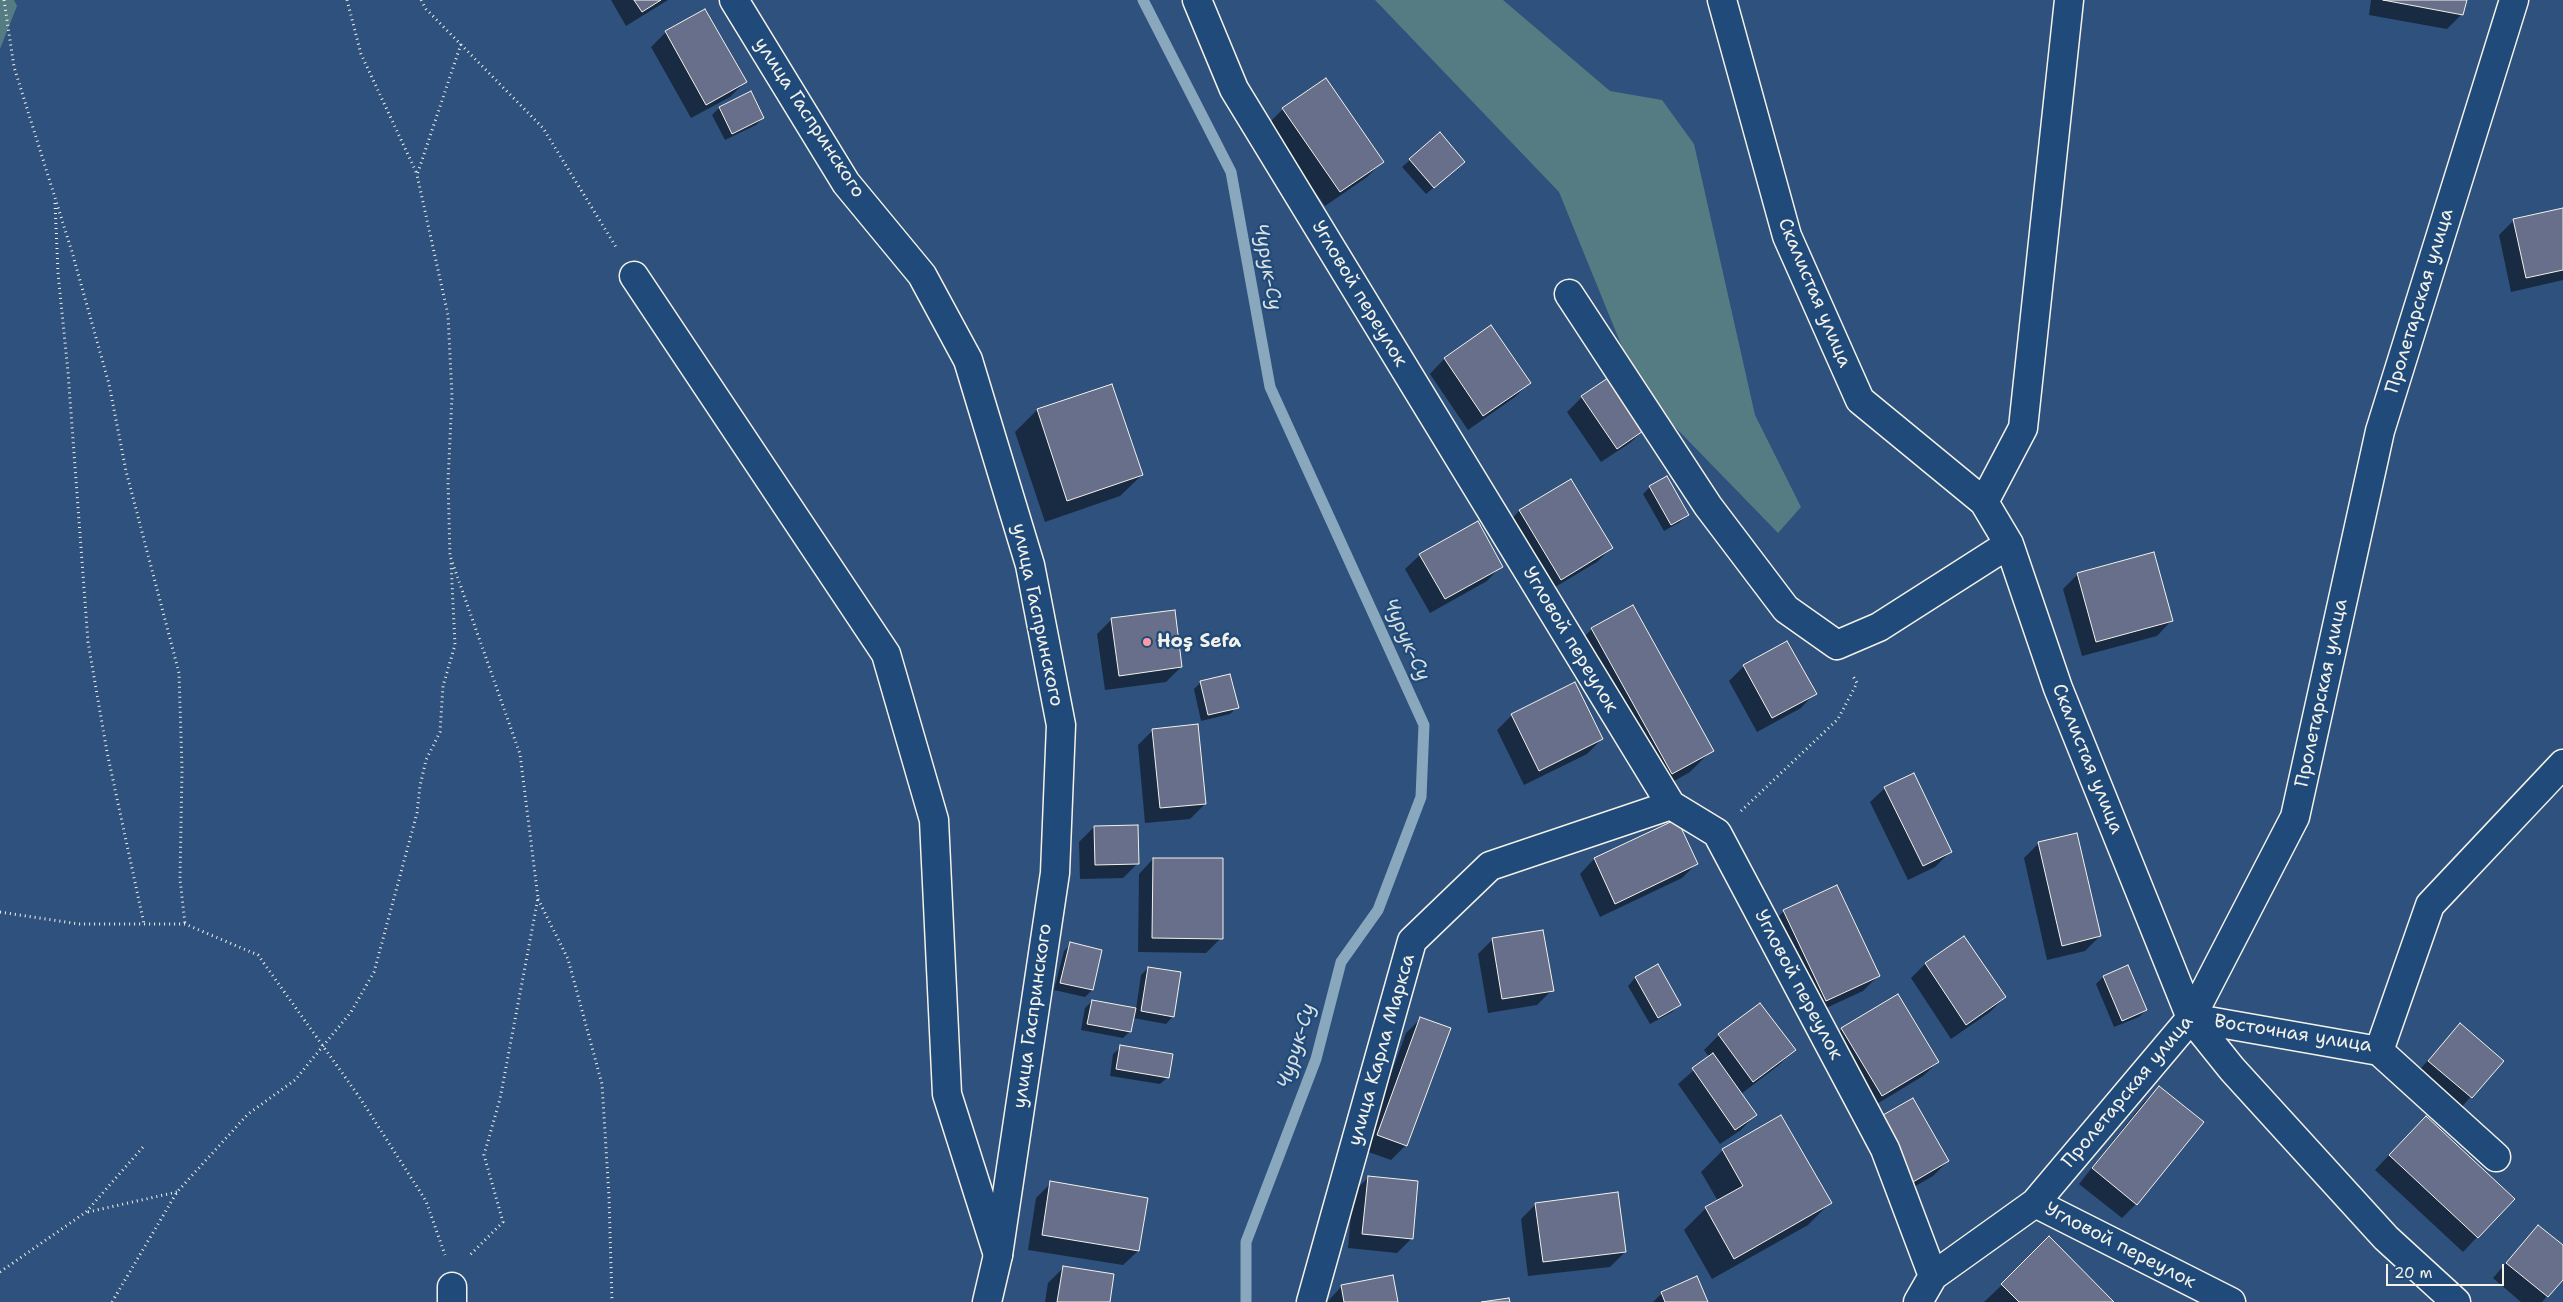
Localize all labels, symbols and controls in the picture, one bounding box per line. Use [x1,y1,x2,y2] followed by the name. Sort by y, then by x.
[749,34,869,202] street label: улица Гаспринского
[2381,206,2459,396] street label: Пролетарская улица
[1772,215,1856,371] street label: Скалистая улица
[1306,217,1412,371] street label: Угловой переулок
[1248,222,1286,312] water label: Чурук-Су
[1006,521,1068,709] street label: улица Гаспринского
[1517,563,1623,717] street label: Угловой переулок
[1377,595,1435,685] water label: Чурук-Су
[2291,597,2353,789] street label: Пролетарская улица
[1157,631,1241,653] place label: Hoş Sefa
[1141,636,1153,648] marker: Hoş Sefa
[2046,681,2128,837] street label: Скалистая улица
[1749,906,1847,1064] street label: Угловой переулок
[1009,922,1057,1110] street label: улица Гаспринского
[1344,951,1420,1149] street label: улица Карла Маркса
[1273,1001,1321,1091] water label: Чурук-Су
[2212,1010,2374,1058] street label: Восточная улица
[2058,1011,2198,1173] street label: Пролетарская улица
[2041,1198,2199,1294] street label: Угловой переулок
[2388,1254,2506,1286] scale bar
[2394,1263,2433,1283] text: 20 m

